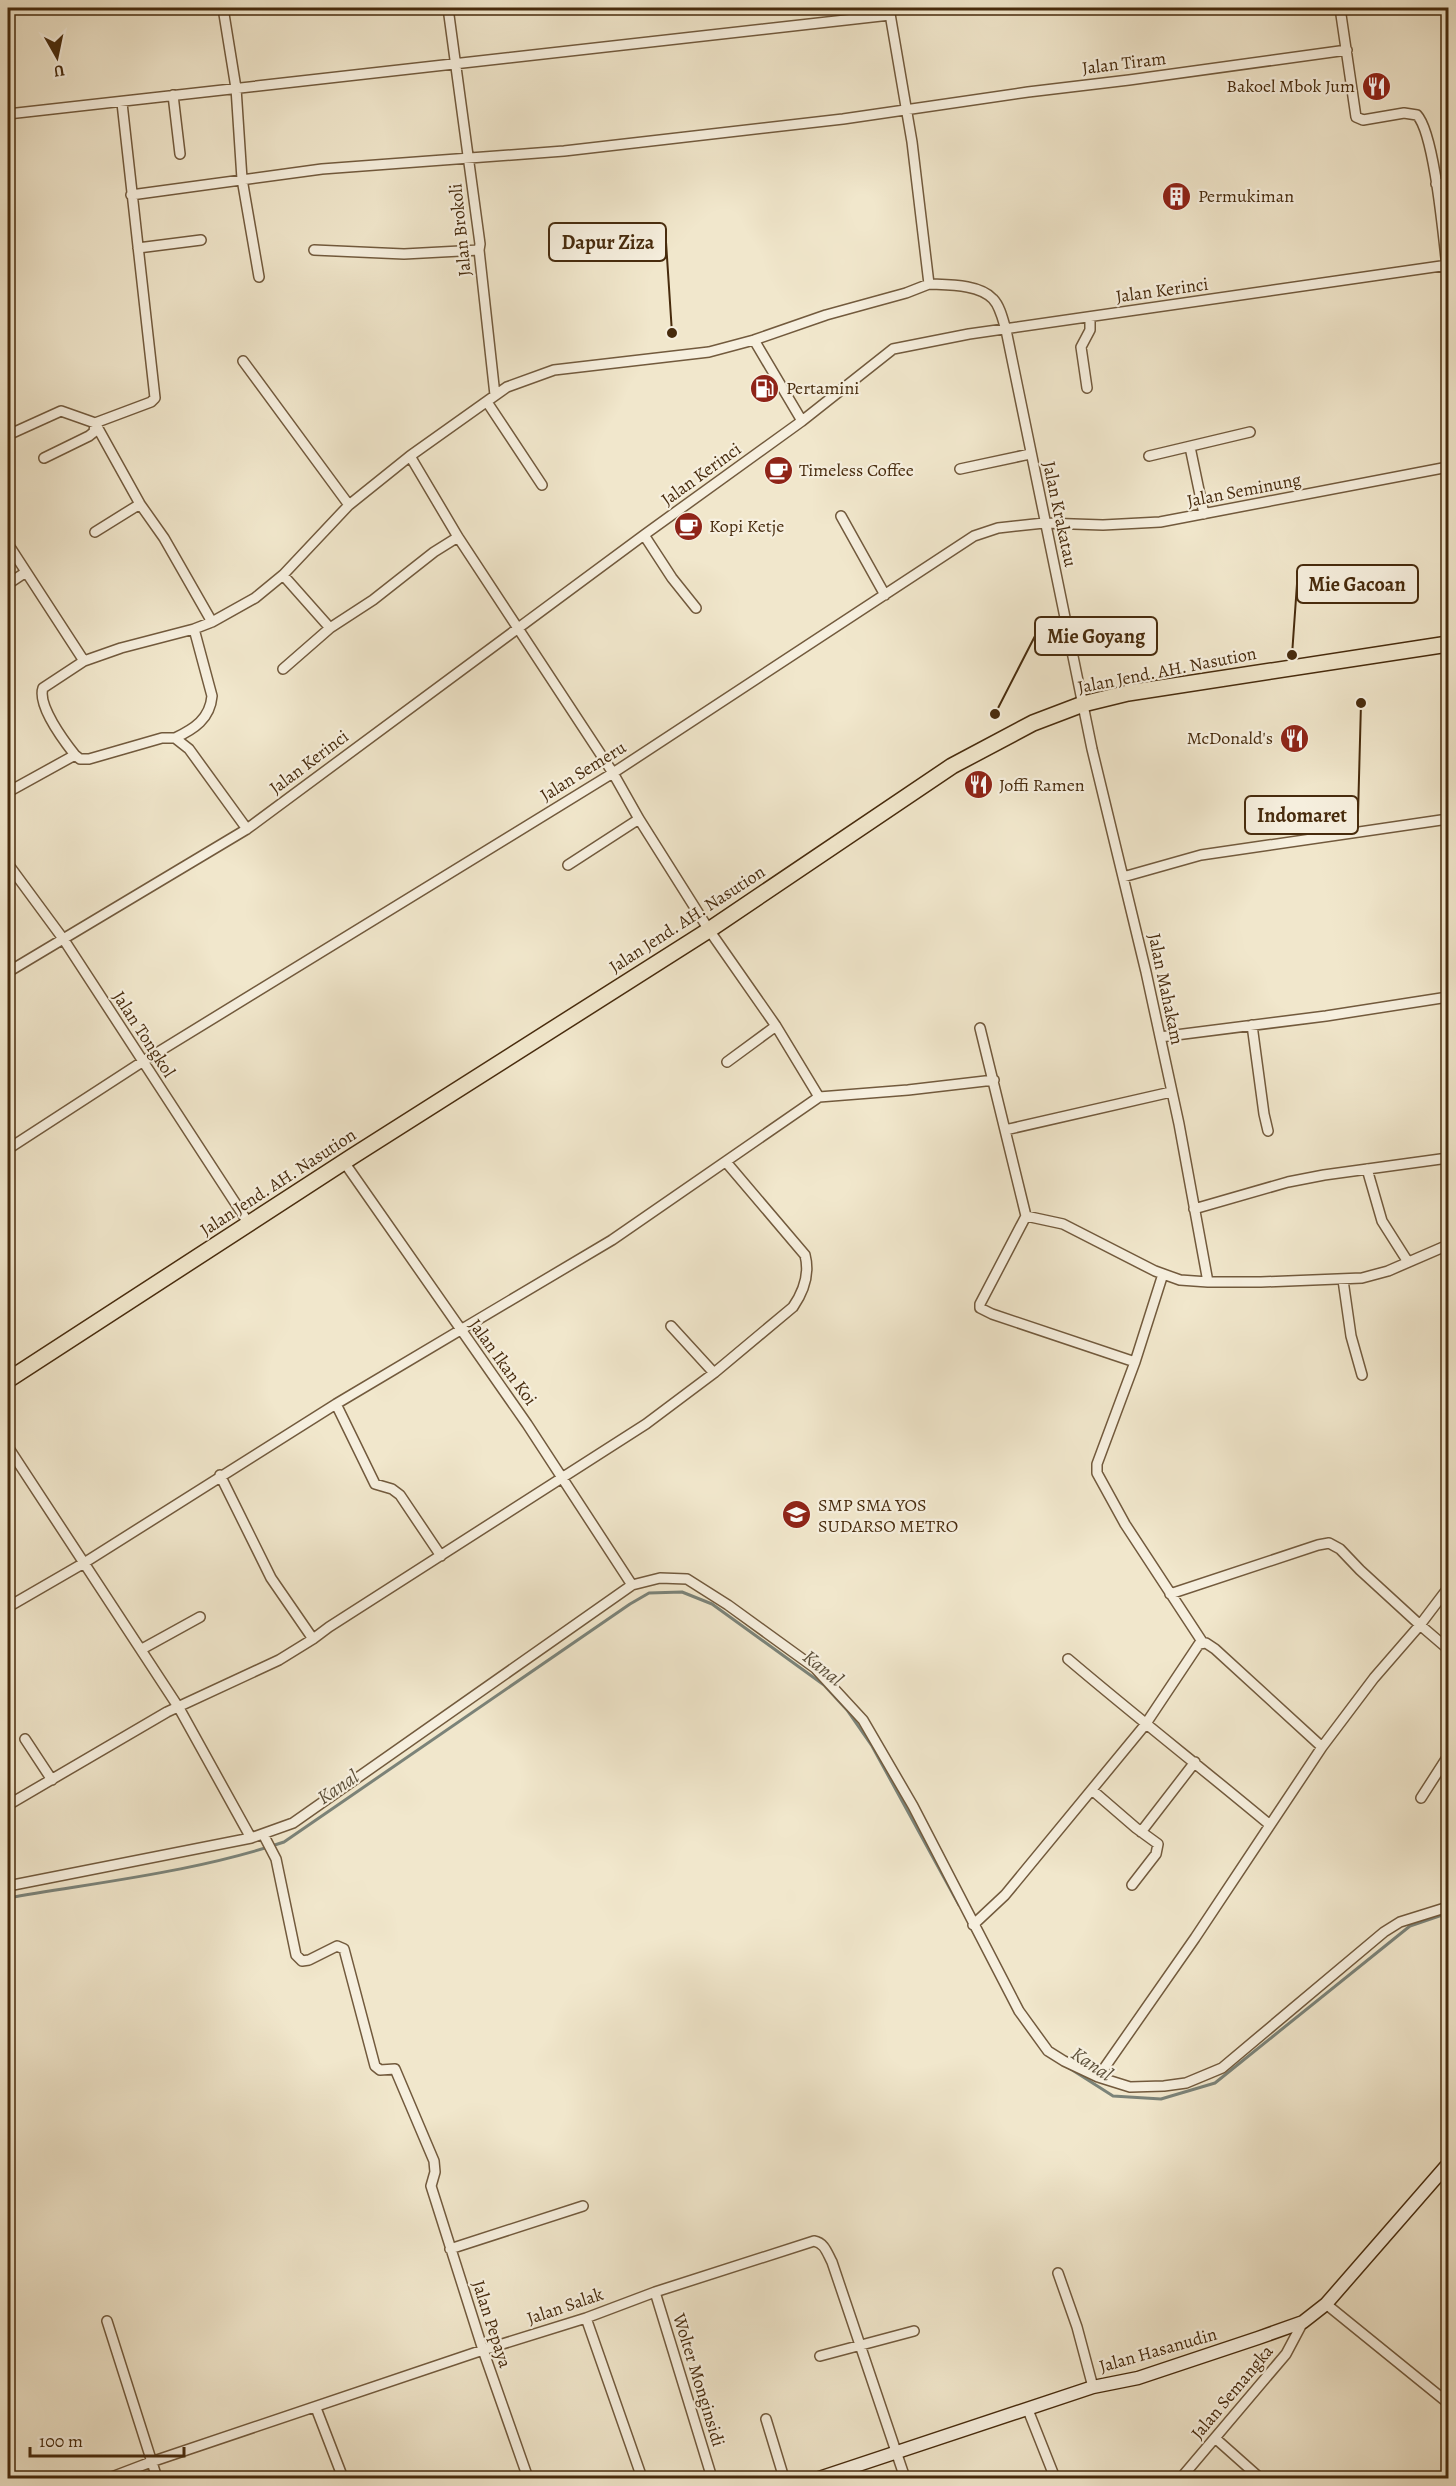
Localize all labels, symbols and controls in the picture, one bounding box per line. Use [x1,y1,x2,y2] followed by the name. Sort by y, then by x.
[27,27,87,87] north arrow
[1081,46,1167,80] street label: Jalan Tiram
[52,59,66,83] text: U
[1360,70,1392,102] restaurant icon: Bakoel Mbok Jum
[1226,74,1355,98] place label: Bakoel Mbok Jum
[1161,180,1193,212] building icon: Permukiman
[443,182,477,278] street label: Jalan Brokoli
[1198,184,1294,208] place label: Permukiman
[549,223,666,261] callout: Dapur Ziza
[561,229,655,256] text: Dapur Ziza
[1114,272,1210,308] street label: Jalan Kerinci
[749,372,781,404] fuel station icon: Pertamini
[786,376,859,400] place label: Pertamini
[656,437,746,511] street label: Jalan Kerinci
[762,454,794,486] cafe icon: Timeless Coffee
[799,458,914,482] place label: Timeless Coffee
[1037,459,1083,569] street label: Jalan Krakatau
[1185,467,1303,513] street label: Jalan Seminung
[672,510,704,542] cafe icon: Kopi Ketje
[709,514,784,538] place label: Kopi Ketje
[1297,565,1418,603] callout: Mie Gacoan
[1308,571,1406,598] text: Mie Gacoan
[1035,617,1157,655] callout: Mie Goyang
[1047,623,1146,650] text: Mie Goyang
[1076,641,1258,699] street label: Jalan Jend. AH. Nasution
[1278,722,1310,754] restaurant icon: McDonald's
[265,724,353,800] street label: Jalan Kerinci
[1187,726,1273,750] place label: McDonald's
[536,735,631,807] street label: Jalan Semeru
[962,769,994,801] restaurant icon: Joffi Ramen
[999,773,1085,797] place label: Joffi Ramen
[1245,796,1358,834] callout: Indomaret
[1257,802,1347,829] text: Indomaret
[604,859,770,978] street label: Jalan Jend. AH. Nasution
[1142,931,1190,1047] street label: Jalan Mahakam
[107,986,181,1082] street label: Jalan Tongkol
[195,1122,361,1241] street label: Jalan Jend. AH. Nasution
[463,1314,543,1410] street label: Jalan Ikan Koi
[818,1493,958,1538] place label: SMP SMA YOS SUDARSO METRO
[781,1499,813,1531] school or university icon: SMP SMA YOS SUDARSO METRO
[797,1643,849,1693] water label: Kanal
[312,1763,364,1811] water label: Kanal
[1066,2040,1118,2088] water label: Kanal
[467,2277,518,2371] street label: Jalan Pepaya
[524,2282,606,2330] street label: Jalan Salak
[667,2310,731,2449] street label: Wolter Monginsidi
[1096,2322,1220,2378] street label: Jalan Hasanudin
[1185,2339,1279,2444] street label: Jalan Semangka
[30,2420,184,2458] scale bar
[39,2429,83,2453] text: 100 m

